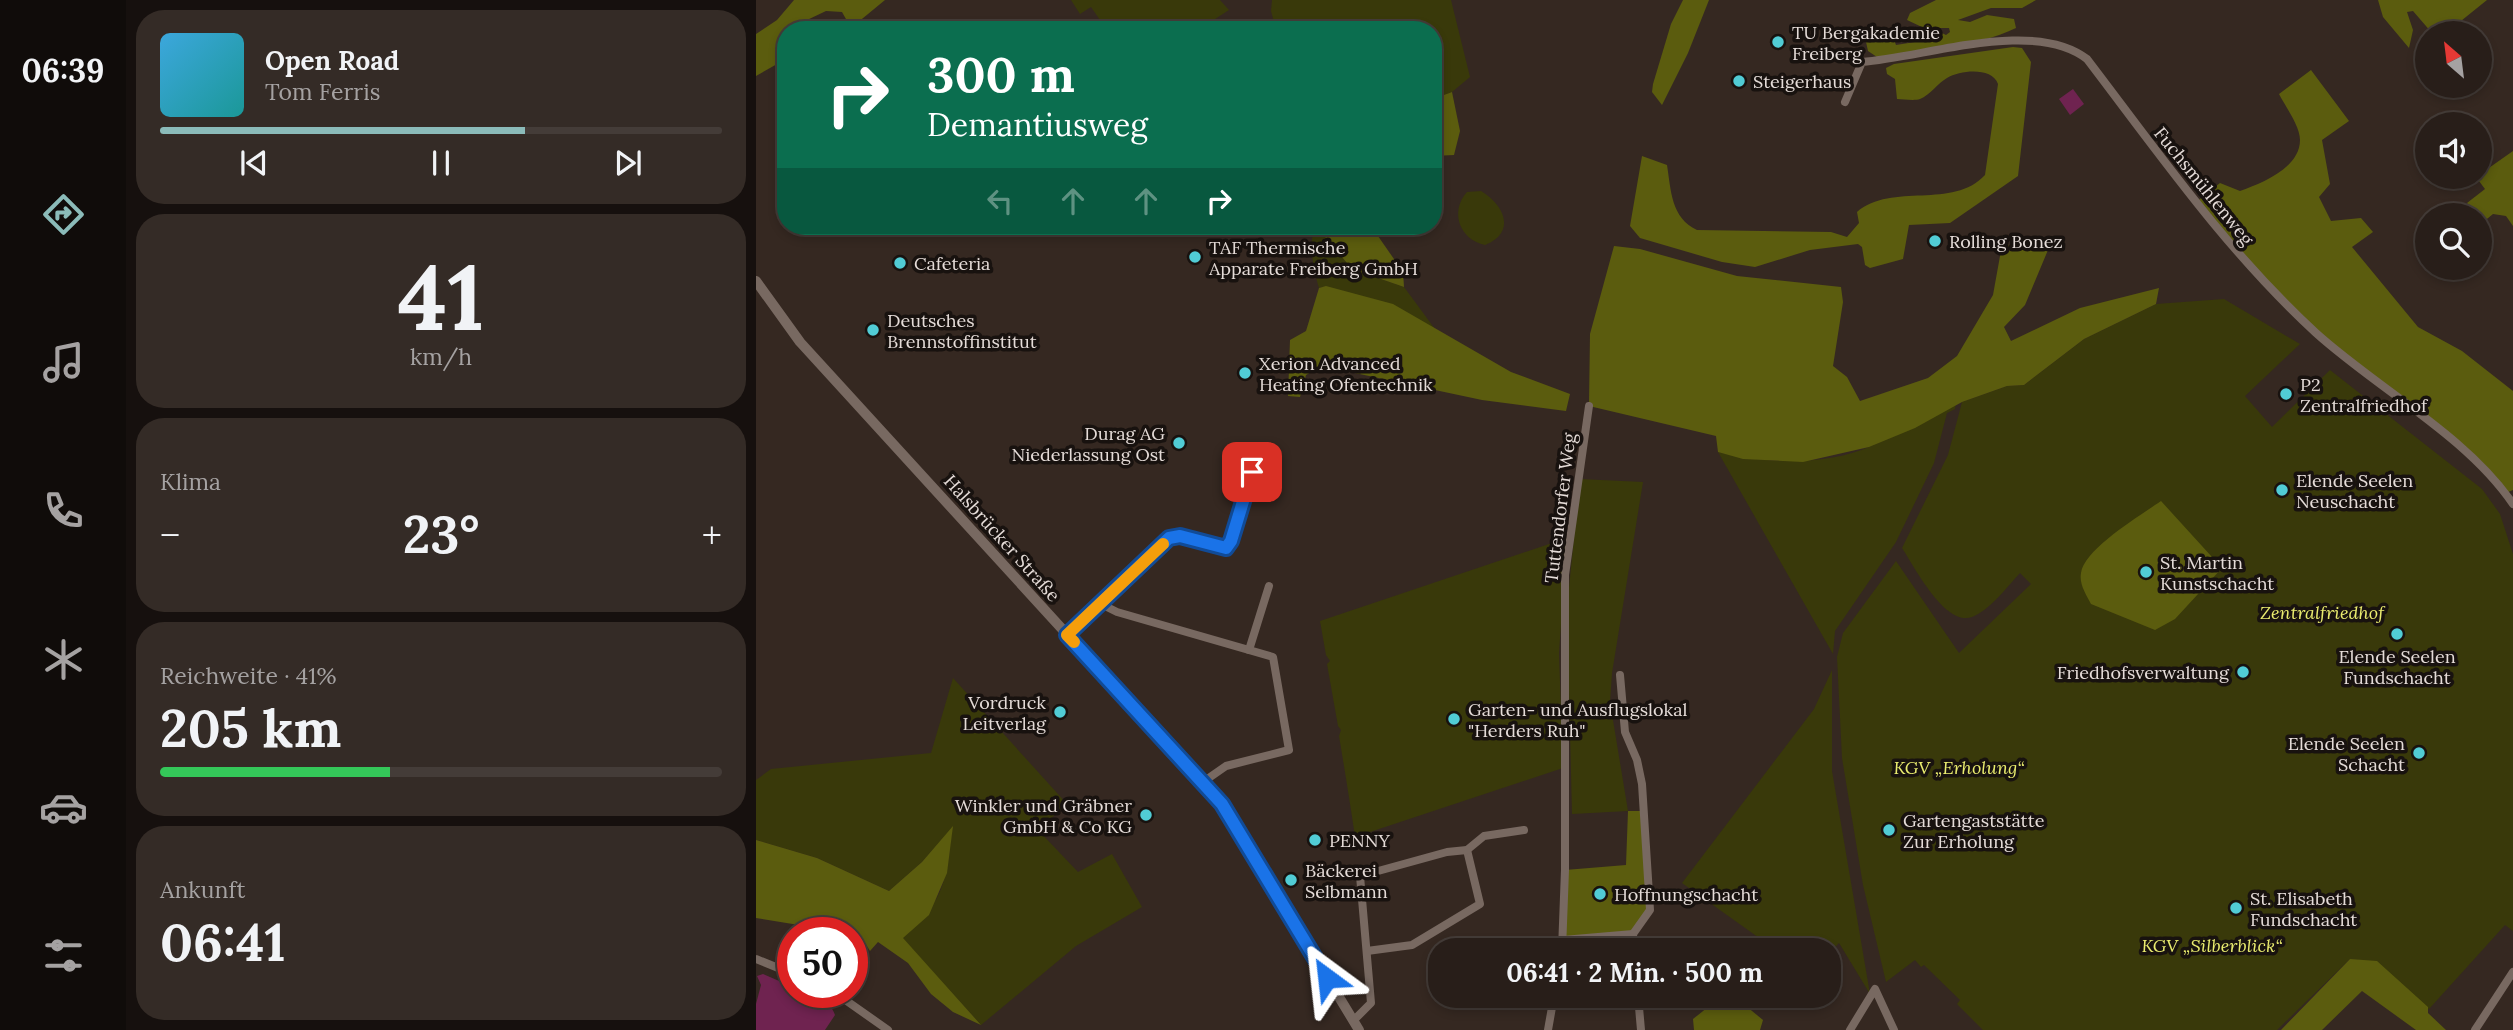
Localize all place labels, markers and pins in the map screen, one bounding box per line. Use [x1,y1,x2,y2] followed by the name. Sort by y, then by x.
[1792,21,1940,65] place label: TU Bergakademie Freiberg
[1770,34,1786,50] marker: TU Bergakademie Freiberg
[1753,70,1851,93] place label: Steigerhaus
[1731,73,1747,89] marker: Steigerhaus
[1949,230,2063,253] place label: Rolling Bonez
[1927,233,1943,249] marker: Rolling Bonez
[1208,236,1418,280] place label: TAF Thermische Apparate Freiberg GmbH
[1187,249,1203,265] marker: TAF Thermische Apparate Freiberg GmbH
[914,252,990,275] place label: Cafeteria
[892,255,908,271] marker: Cafeteria
[887,309,1037,353] place label: Deutsches Brennstoffinstitut
[865,322,881,338] marker: Deutsches Brennstoffinstitut
[1259,352,1433,396] place label: Xerion Advanced Heating Ofentechnik
[1237,365,1253,381] marker: Xerion Advanced Heating Ofentechnik
[2300,373,2429,417] place label: P2 Zentralfriedhof
[2278,386,2294,402] marker: P2 Zentralfriedhof
[1012,422,1165,466] place label: Durag AG Niederlassung Ost
[1171,435,1187,451] marker: Durag AG Niederlassung Ost
[1222,442,1282,502] pin
[2296,469,2413,513] place label: Elende Seelen Neuschacht
[2274,482,2290,498] marker: Elende Seelen Neuschacht
[2160,551,2274,595] place label: St. Martin Kunstschacht
[2138,564,2154,580] marker: St. Martin Kunstschacht
[2389,626,2405,642] marker: Elende Seelen Fundschacht
[2338,645,2456,689] place label: Elende Seelen Fundschacht
[2057,661,2230,684] place label: Friedhofsverwaltung
[2235,664,2251,680] marker: Friedhofsverwaltung
[963,691,1047,735] place label: Vordruck Leitverlag
[1468,698,1687,742] place label: Garten- und Ausflugslokal "Herders Ruh"
[1052,704,1068,720] marker: Vordruck Leitverlag
[1446,711,1462,727] marker: Garten- und Ausflugslokal "Herders Ruh"
[2288,732,2405,776] place label: Elende Seelen Schacht
[2411,745,2427,761] marker: Elende Seelen Schacht
[955,794,1132,838] place label: Winkler und Gräbner GmbH & Co KG
[1138,807,1154,823] marker: Winkler und Gräbner GmbH & Co KG
[1903,809,2045,853] place label: Gartengaststätte Zur Erholung
[1881,822,1897,838] marker: Gartengaststätte Zur Erholung
[1329,829,1390,852] place label: PENNY
[1307,832,1323,848] marker: PENNY
[1305,859,1388,903] place label: Bäckerei Selbmann
[1283,872,1299,888] marker: Bäckerei Selbmann
[1614,883,1758,906] place label: Hoffnungschacht
[1592,886,1608,902] marker: Hoffnungschacht
[2250,887,2357,931] place label: St. Elisabeth Fundschacht
[2228,900,2244,916] marker: St. Elisabeth Fundschacht

